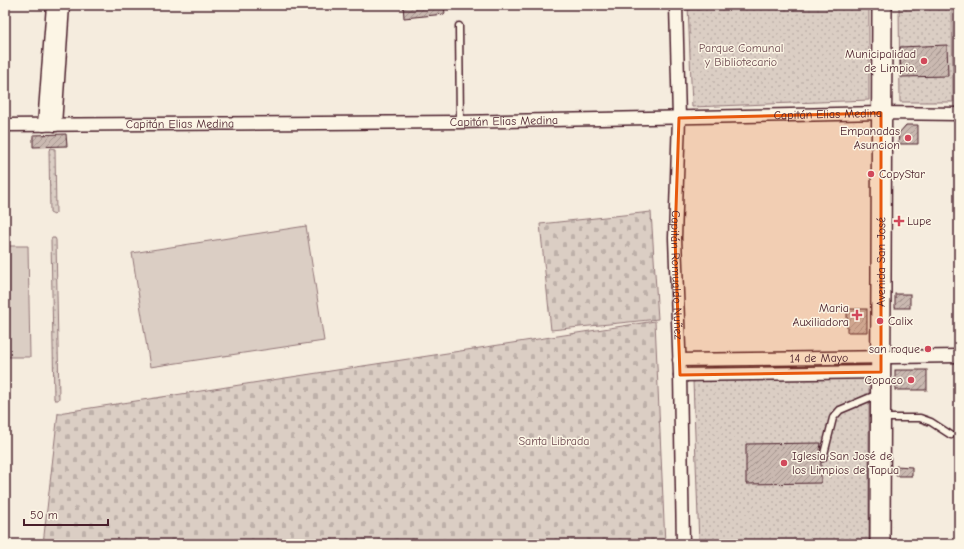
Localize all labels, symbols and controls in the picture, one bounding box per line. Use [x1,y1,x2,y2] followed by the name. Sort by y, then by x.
[699,41,783,69] park label: Parque Comunal y Bibliotecario
[845,47,916,75] place label: Municipalidad de Limpio.
[919,56,929,66] marker: Municipalidad de Limpio.
[774,106,882,122] street label: Capitán Elias Medina
[450,113,558,129] street label: Capitán Elias Medina
[126,116,234,131] street label: Capitán Elias Medina
[840,124,900,152] place label: Empanadas Asuncion
[903,133,913,143] marker: Empanadas Asuncion
[879,167,925,181] place label: CopyStar
[866,169,876,179] marker: CopyStar
[668,210,686,341] street label: Capitán Romualdo Nuñez
[907,214,931,228] place label: Lupe
[894,216,904,226] marker: Lupe
[874,217,888,307] street label: Avenida San José
[793,301,849,329] place label: Maria Auxiliadora
[852,310,862,320] marker: Maria Auxiliadora
[888,314,913,328] place label: Calix
[875,316,885,326] marker: Calix
[869,342,920,356] place label: san roque
[923,344,933,354] marker: san roque
[789,351,848,365] street label: 14 de Mayo
[865,373,903,387] place label: Copaco
[906,375,916,385] marker: Copaco
[518,434,590,448] park label: Santa Librada
[792,449,899,477] place label: Iglesia San José de los Limpios de Tapua
[779,458,789,468] marker: Iglesia San José de los Limpios de Tapua
[24,501,108,527] scale bar
[30,508,58,522] text: 50 m

